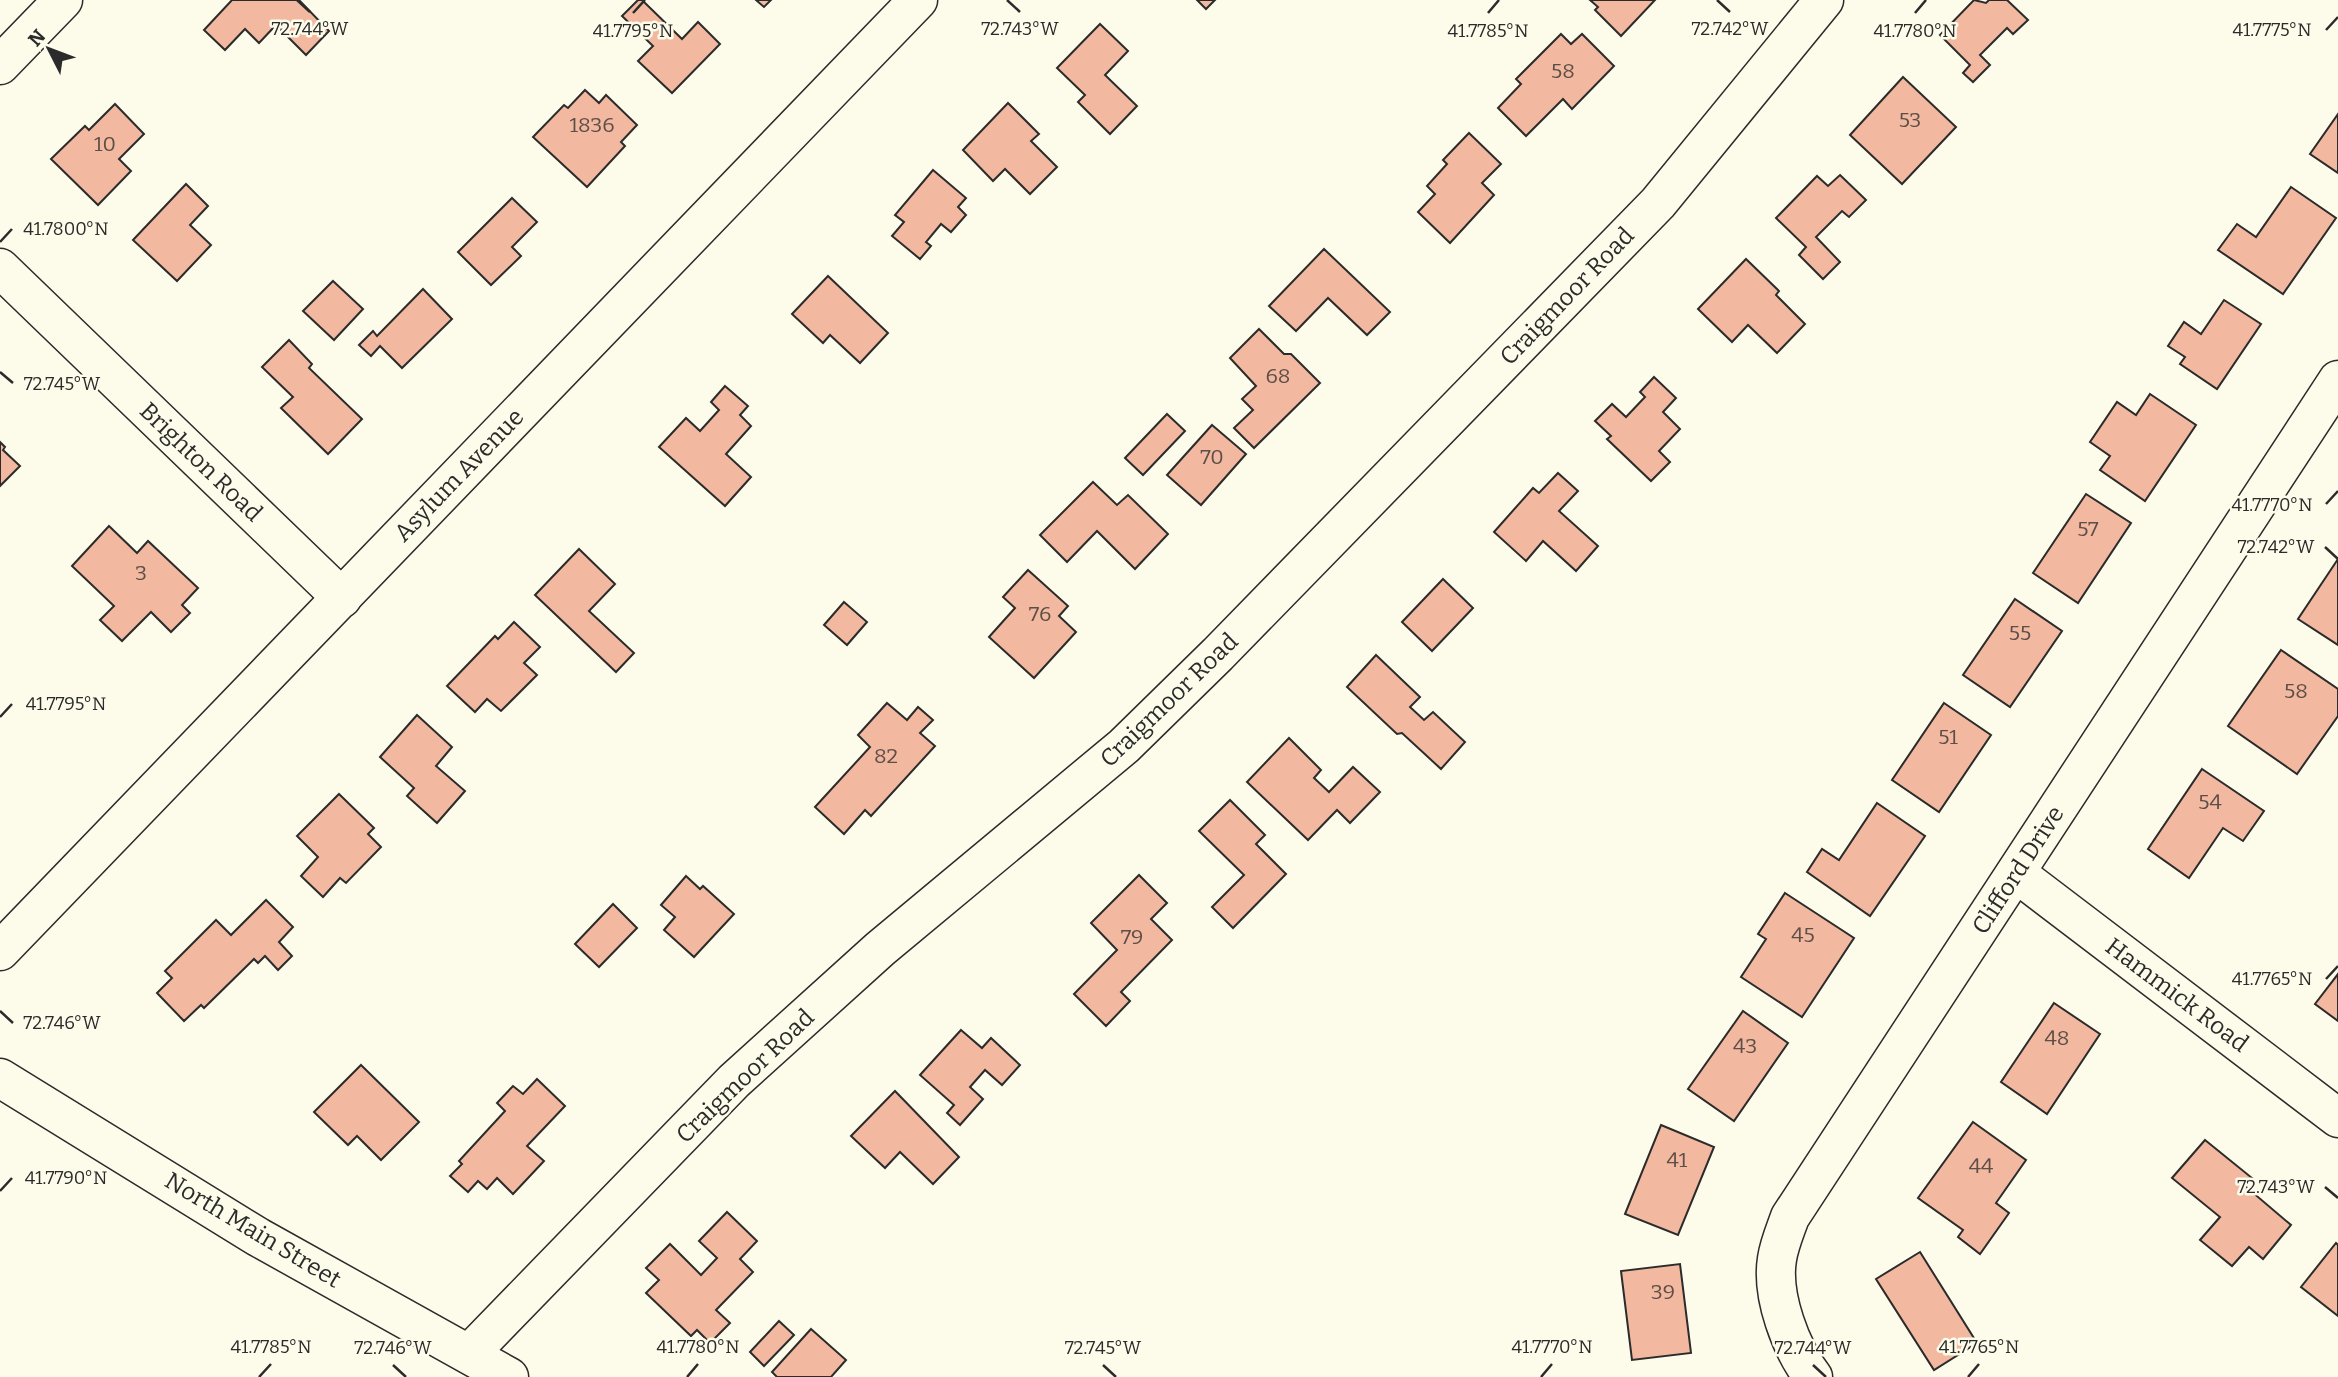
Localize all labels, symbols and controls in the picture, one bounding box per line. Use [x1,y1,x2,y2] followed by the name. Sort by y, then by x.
[14,14,84,84] north arrow
[271,18,349,40] text: 72.744°W
[981,18,1059,40] text: 72.743°W
[1691,18,1769,40] text: 72.742°W
[2232,19,2312,41] text: 41.7775°N
[593,20,673,42] text: 41.7795°N
[1448,20,1528,42] text: 41.7785°N
[1874,20,1956,42] text: 41.7780°N
[23,25,50,51] text: N
[1551,58,1575,84] house number: 58
[1899,107,1921,133] house number: 53
[569,112,615,138] house number: 1836
[94,131,116,157] house number: 10
[23,218,109,240] text: 41.7800°N
[1494,221,1640,371] street label: Craigmoor Road
[1266,363,1290,389] house number: 68
[24,373,101,395] text: 72.745°W
[134,397,268,527] street label: Brighton Road
[389,403,529,547] street label: Asylum Avenue
[1200,444,1224,470] house number: 70
[2231,494,2313,516] text: 41.7770°N
[2077,516,2099,542] house number: 57
[2237,536,2315,558] text: 72.742°W
[135,560,147,586] house number: 3
[1029,601,1051,627] house number: 76
[2009,620,2031,646] house number: 55
[1094,627,1244,773] street label: Craigmoor Road
[2284,678,2308,704] house number: 58
[26,693,106,715] text: 41.7795°N
[1938,724,1958,750] house number: 51
[874,743,898,769] house number: 82
[2198,789,2222,815] house number: 54
[1966,801,2070,939] street label: Clifford Drive
[1791,922,1815,948] house number: 45
[1121,924,1143,950] house number: 79
[2100,932,2254,1058] street label: Hammick Road
[2232,968,2312,990] text: 41.7765°N
[670,1003,820,1149] street label: Craigmoor Road
[23,1012,101,1034] text: 72.746°W
[2045,1025,2069,1051] house number: 48
[1733,1033,1757,1059] house number: 43
[1667,1147,1688,1173] house number: 41
[1969,1153,1993,1179] house number: 44
[160,1166,346,1294] street label: North Main Street
[25,1167,107,1189] text: 41.7790°N
[2237,1176,2315,1198] text: 72.743°W
[1651,1279,1675,1305] house number: 39
[231,1336,311,1358] text: 41.7785°N
[657,1336,739,1358] text: 41.7780°N
[1511,1336,1593,1358] text: 41.7770°N
[1939,1336,2019,1358] text: 41.7765°N
[354,1337,432,1359] text: 72.746°W
[1065,1337,1142,1359] text: 72.745°W
[1774,1337,1852,1359] text: 72.744°W

